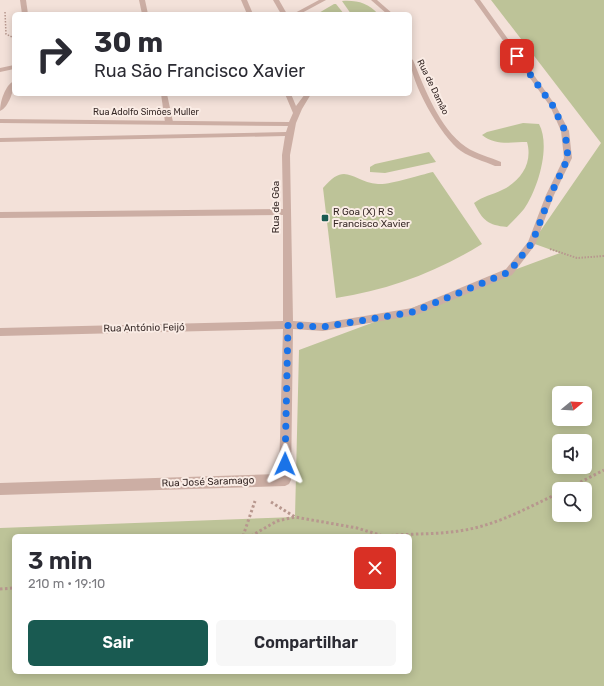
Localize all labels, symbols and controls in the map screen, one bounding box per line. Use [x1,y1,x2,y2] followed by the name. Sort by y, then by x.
[94,26,163,59] text: 30 m
[28,28,80,80] icon: right
[500,39,534,73] pin
[506,45,528,67] icon: arrive
[415,58,451,116] street label: Rua de Damão
[94,60,305,82] text: Rua São Francisco Xavier
[93,107,200,117] street label: Rua Adolfo Simões Muller
[270,181,282,233] street label: Rua de Gôa
[333,206,410,230] place label: R Goa (X) R S Francisco Xavier
[320,213,330,223] marker: R Goa (X) R S Francisco Xavier
[103,321,185,335] street label: Rua António Feijó
[552,386,592,426] north arrow
[552,386,592,522] map controls
[552,434,592,474] button: sound
[264,443,306,485] position arrow
[161,474,255,490] street label: Rua José Saramago
[552,482,592,522] button: search
[28,547,92,575] text: 3 min
[354,547,396,589] button: close
[28,576,105,591] text: 210 m · 19:10
[28,620,208,666] button: Sair
[216,620,396,666] button: Compartilhar

